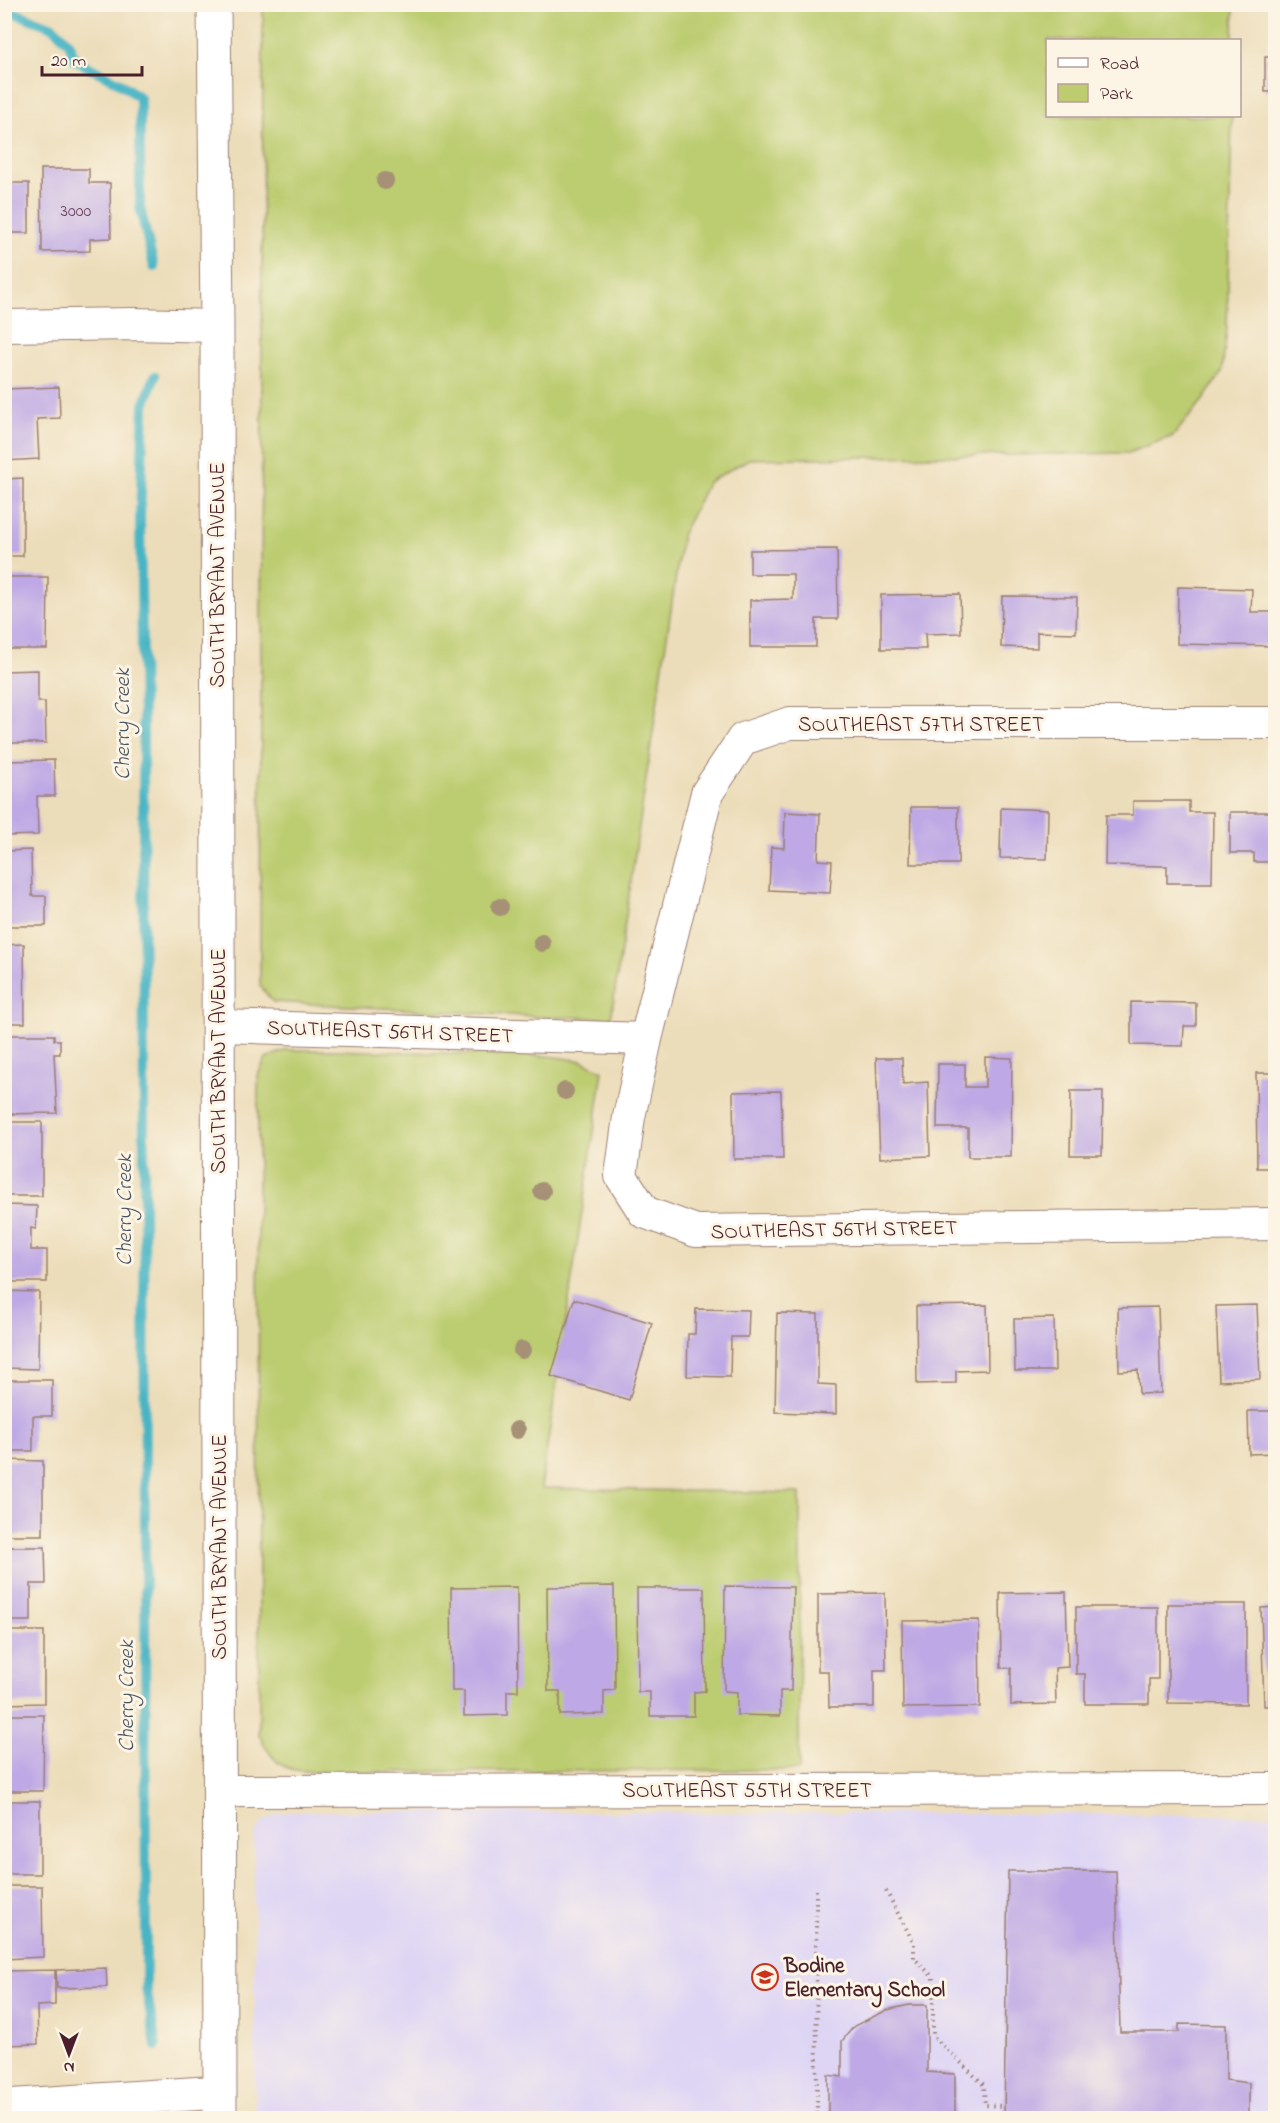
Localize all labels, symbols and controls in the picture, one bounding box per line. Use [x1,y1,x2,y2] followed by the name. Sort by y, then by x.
[42,39,142,77] scale bar
[1046,39,1241,117] legend
[51,49,86,75] text: 20 m
[1100,52,1139,78] text: Road
[1100,82,1133,108] text: Park
[61,199,92,225] house number: 3000
[204,462,234,688] street label: SOUTH BRYANT AVENUE
[108,667,140,780] water label: Cherry Creek
[798,711,1044,741] street label: SOUTHEAST 57TH STREET
[205,948,235,1174] street label: SOUTH BRYANT AVENUE
[266,1014,514,1052] street label: SOUTHEAST 56TH STREET
[110,1153,142,1266] water label: Cherry Creek
[711,1214,958,1248] street label: SOUTHEAST 56TH STREET
[206,1434,236,1660] street label: SOUTH BRYANT AVENUE
[112,1639,144,1752] water label: Cherry Creek
[622,1777,872,1807] street label: SOUTHEAST 55TH STREET
[783,1952,946,2008] place label: Bodine Elementary School
[750,1962,780,1992] school or university icon: Bodine Elementary School
[39,2024,99,2084] north arrow
[63,2055,74,2079] text: N

